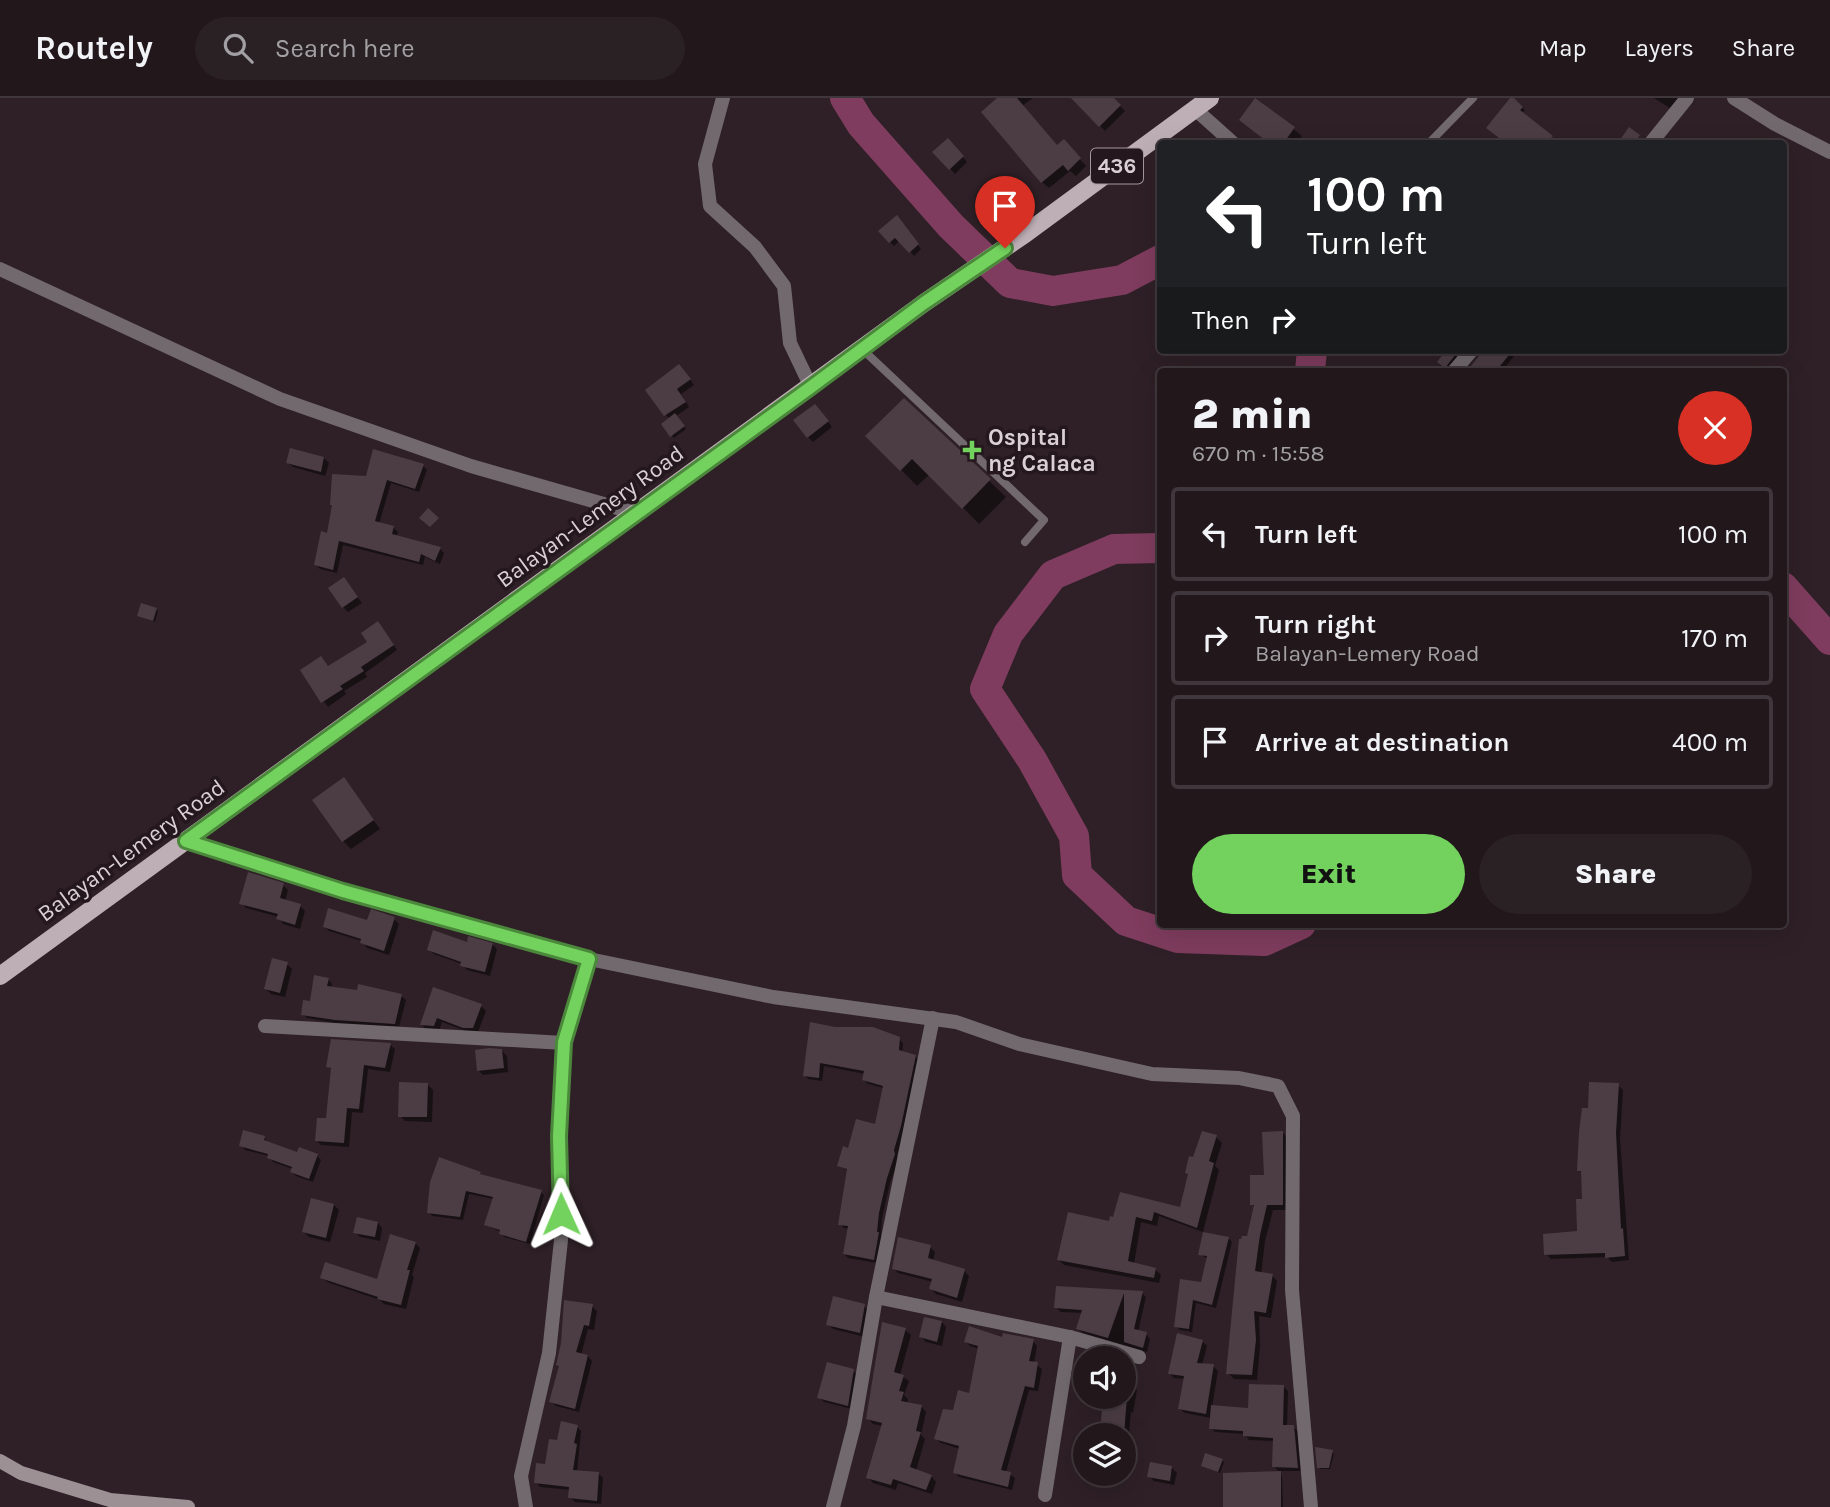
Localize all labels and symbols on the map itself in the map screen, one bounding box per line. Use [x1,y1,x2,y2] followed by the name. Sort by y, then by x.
[1091,148,1143,184] road number: 436
[975,176,1035,248] pin
[988,424,1096,477] place label: Ospital ng Calaca
[491,439,689,593] street label: Balayan-Lemery Road
[962,440,982,460] marker: Ospital ng Calaca
[32,773,230,927] street label: Balayan-Lemery Road
[524,1177,598,1251] position arrow

